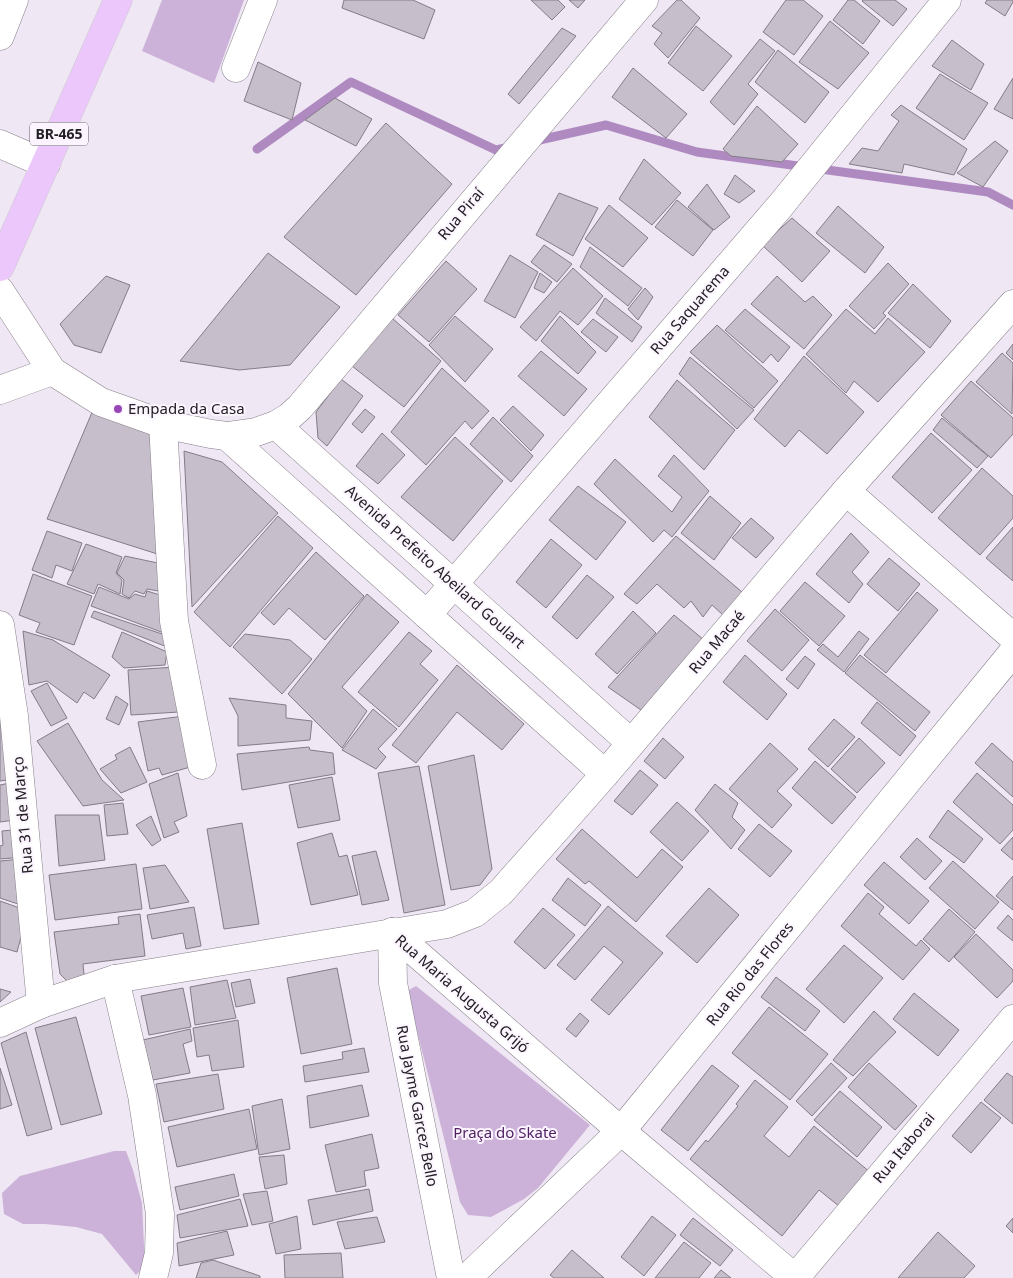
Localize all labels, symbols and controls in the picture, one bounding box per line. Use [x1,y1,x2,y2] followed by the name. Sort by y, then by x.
[30,122,88,146] road number: BR-465
[433,182,489,244] street label: Rua Piraí
[645,261,733,358] street label: Rua Saquarema
[128,398,245,418] place label: Empada da Casa
[112,403,124,415] marker: Empada da Casa
[342,480,530,653] street label: Avenida Prefeito Abeilard Goulart
[684,605,749,677] street label: Rua Macaé
[7,756,37,875] street label: Rua 31 de Março
[701,917,797,1029] street label: Rua Rio das Flores
[391,929,534,1057] street label: Rua Maria Augusta Grijó
[393,1023,443,1188] street label: Rua Jayme Garcez Bello
[868,1108,939,1187] street label: Rua Itaborai
[453,1122,557,1142] park label: Praça do Skate

